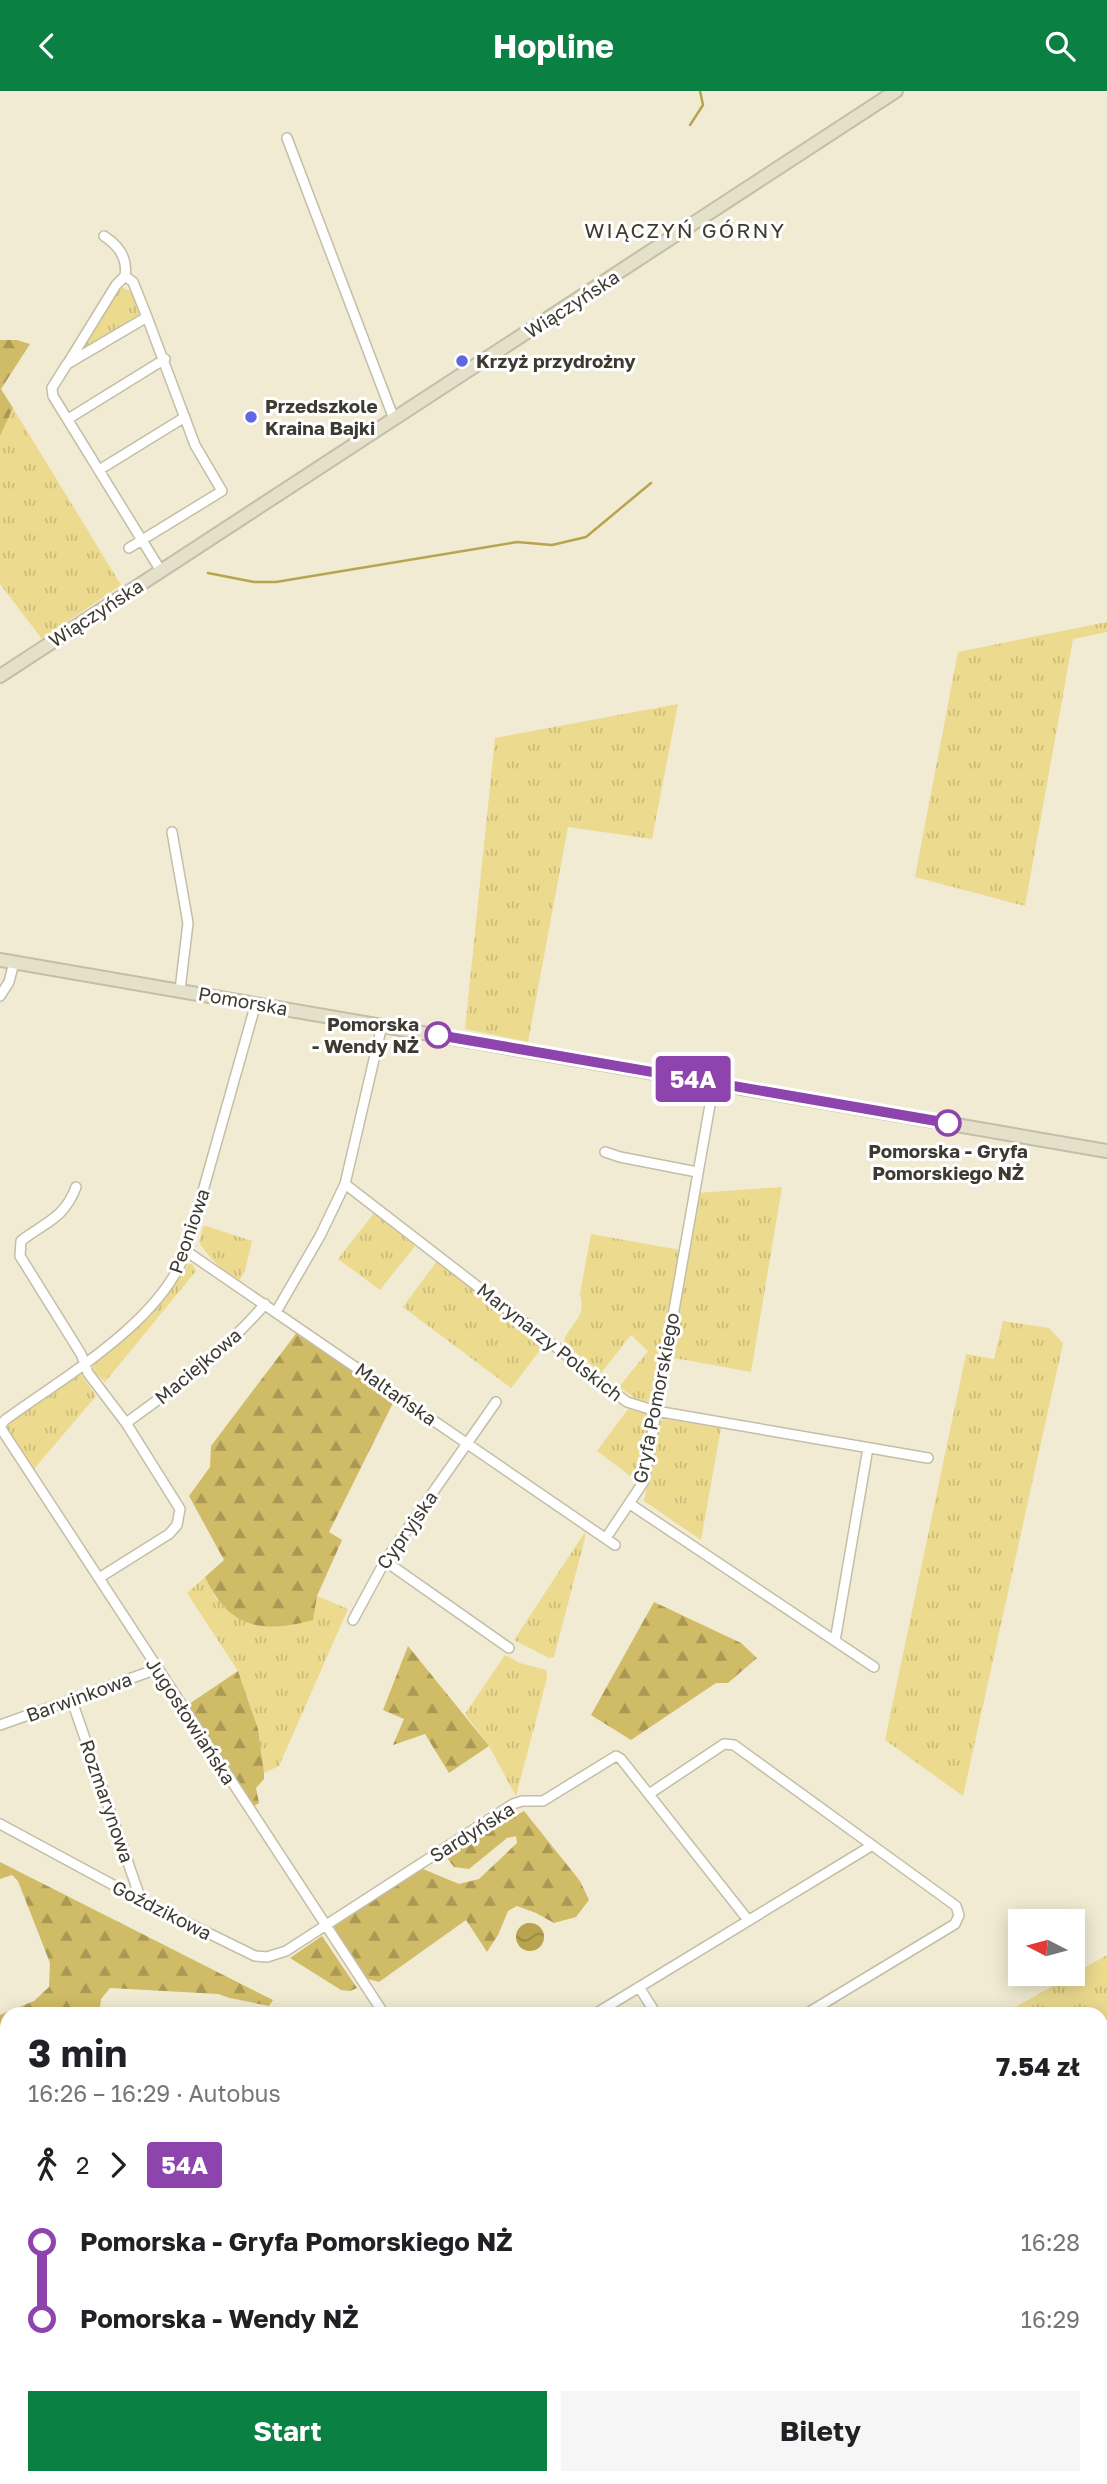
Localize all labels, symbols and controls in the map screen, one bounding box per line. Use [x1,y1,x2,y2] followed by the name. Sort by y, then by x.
[28,27,66,65] icon: back
[493,27,614,65] text: Hopline
[1041,27,1079,65] icon: search
[584,217,786,243] district label: WIĄCZYŃ GÓRNY
[520,265,623,343] street label: Wiączyńska
[476,349,636,372] place label: Krzyż przydrożny
[454,353,470,369] marker: Krzyż przydrożny
[265,394,378,439] place label: Przedszkole Kraina Bajki
[243,409,259,425] marker: Przedszkole Kraina Bajki
[44,574,147,652] street label: Wiączyńska
[196,981,290,1020] street label: Pomorska
[312,1012,419,1057] place label: Pomorska - Wendy NŻ
[425,1022,451,1048] marker: Pomorska - Wendy NŻ
[653,1056,733,1102] line badge: 54A
[670,1064,716,1093] text: 54A
[935,1110,961,1136] marker: Pomorska - Gryfa Pomorskiego NŻ
[868,1139,1028,1184] place label: Pomorska - Gryfa Pomorskiego NŻ
[163,1185,214,1276] street label: Peoniowa
[473,1278,628,1406] street label: Marynarzy Polskich
[628,1310,683,1485] street label: Gryfa Pomorskiego
[150,1323,246,1408] street label: Maciejkowa
[351,1357,441,1430] street label: Maltańska
[371,1486,442,1573] street label: Cypryjska
[142,1653,241,1789] street label: Jugosłowiańska
[23,1667,135,1726] street label: Barwinkowa
[76,1736,139,1865] street label: Rozmarynowa
[425,1797,518,1867] street label: Sardyńska
[109,1875,216,1944] street label: Goździkowa
[1008,1909,1085,1986] north arrow
[1008,1909,1085,1986] map controls
[28,2030,127,2075] text: 3 min
[996,2051,1080,2082] text: 7.54 zł
[28,2079,281,2107] text: 16:26 – 16:29 · Autobus
[28,2146,66,2184] icon: walk
[99,2146,137,2184] icon: forward
[161,2150,208,2179] text: 54A
[76,2151,89,2179] text: 2
[80,2226,513,2257] text: Pomorska - Gryfa Pomorskiego NŻ
[1021,2228,1080,2256] text: 16:28
[80,2303,359,2334] text: Pomorska - Wendy NŻ
[1021,2305,1080,2333] text: 16:29
[28,2391,547,2471] button: Start
[561,2391,1080,2471] button: Bilety

